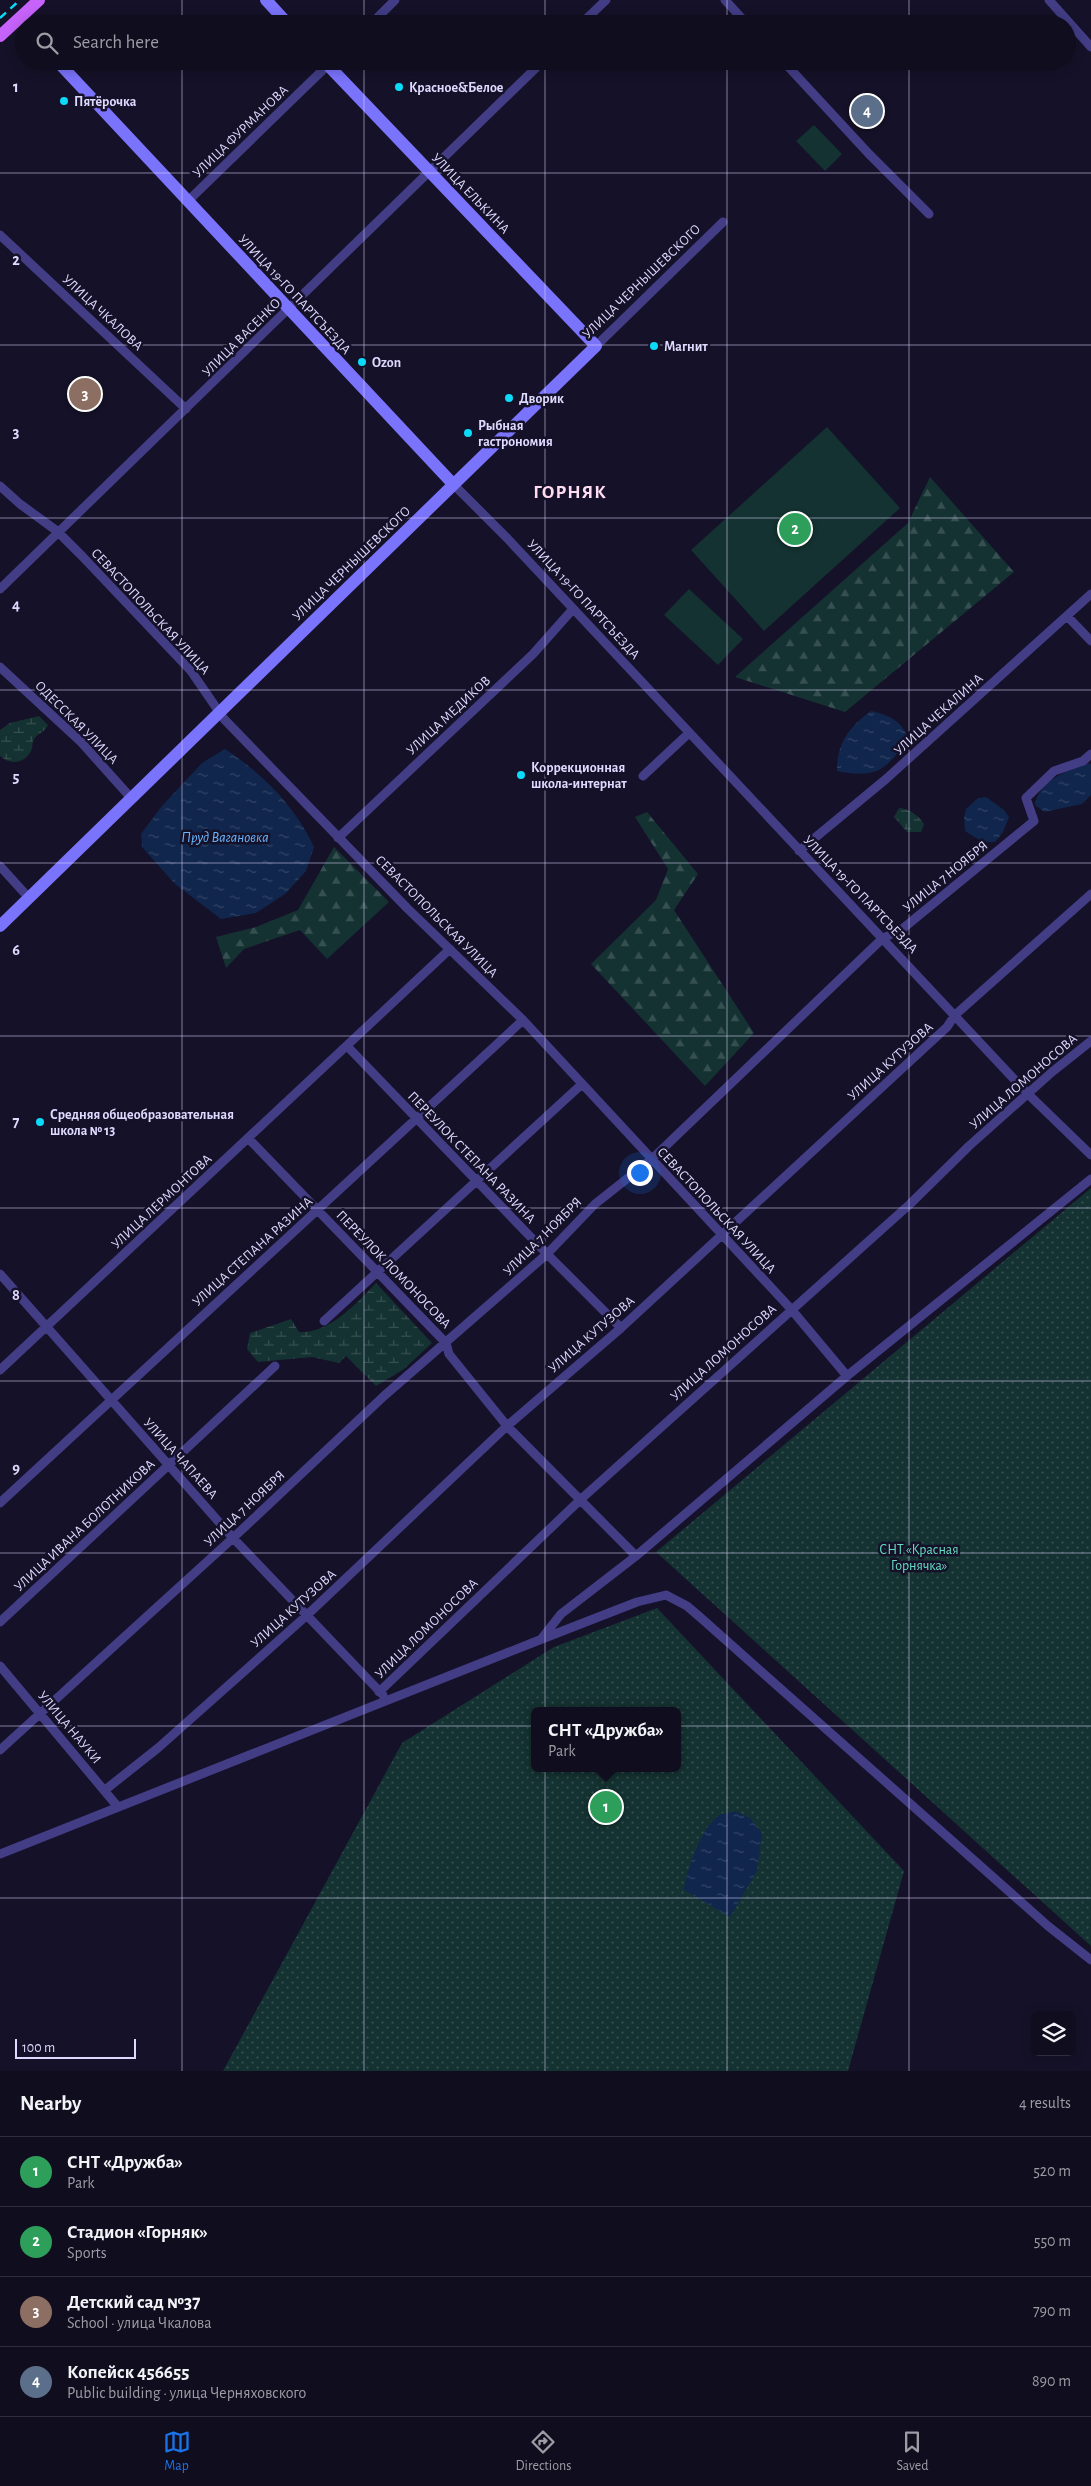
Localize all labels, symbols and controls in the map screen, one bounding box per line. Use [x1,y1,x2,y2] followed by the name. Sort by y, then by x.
[15,15,1076,70] search box
[33,29,61,57] icon: search
[73,33,159,52] text: Search here
[13,79,19,95] text: 1
[393,81,405,93] marker: Красное&Белое
[409,81,504,95] place label: Красное&Белое
[190,83,291,181] street label: УЛИЦА ФУРМАНОВА
[851,92,883,130] pin: 4
[58,95,70,107] marker: Пятёрочка
[74,95,137,109] place label: Пятёрочка
[429,151,512,236] street label: УЛИЦА ЕЛЬКИНА
[580,222,703,342] street label: УЛИЦА ЧЕРНЫШЕВСКОГО
[235,232,353,357] street label: УЛИЦА 19-ГО ПАРТСЪЕЗДА
[12,252,20,268] text: 2
[59,272,145,353] street label: УЛИЦА ЧКАЛОВА
[200,296,284,380] street label: УЛИЦА ВАСЕНКО
[648,340,660,352] marker: Магнит
[664,340,708,354] place label: Магнит
[356,356,368,368] marker: Ozon
[372,356,401,370] place label: Ozon
[69,375,101,413] pin: 3
[503,392,515,404] marker: Дворик
[519,392,564,406] place label: Дворик
[478,419,553,449] place label: Рыбная гастрономия
[13,424,20,440] text: 3
[462,427,474,439] marker: Рыбная гастрономия
[533,483,607,502] district label: ГОРНЯК
[290,504,413,624] street label: УЛИЦА ЧЕРНЫШЕВСКОГО
[779,510,811,548] pin: 2
[524,537,642,662] street label: УЛИЦА 19-ГО ПАРТСЪЕЗДА
[88,546,212,677] street label: СЕВАСТОПОЛЬСКАЯ УЛИЦА
[12,597,20,613] text: 4
[892,671,986,758] street label: УЛИЦА ЧЕКАЛИНА
[404,673,493,758] street label: УЛИЦА МЕДИКОВ
[32,678,121,767] street label: ОДЕССКАЯ УЛИЦА
[531,761,627,791] place label: Коррекционная школа-интернат
[13,769,20,785] text: 5
[515,769,527,781] marker: Коррекционная школа-интернат
[181,830,269,845] water label: Пруд Вагановка
[800,833,920,956] street label: УЛИЦА 19-ГО ПАРТСЪЕЗДА
[901,838,991,915] street label: УЛИЦА 7 НОЯБРЯ
[372,853,500,981] street label: СЕВАСТОПОЛЬСКАЯ УЛИЦА
[12,942,20,958] text: 6
[846,1020,936,1103] street label: УЛИЦА КУТУЗОВА
[967,1032,1080,1132] street label: УЛИЦА ЛОМОНОСОВА
[405,1089,538,1226] street label: ПЕРЕУЛОК СТЕПАНА РАЗИНА
[50,1108,234,1138] place label: Средняя общеобразовательная школа № 13
[13,1114,20,1130] text: 7
[34,1116,46,1128] marker: Средняя общеобразовательная школа № 13
[654,1145,778,1276] street label: СЕВАСТОПОЛЬСКАЯ УЛИЦА
[109,1152,214,1252] street label: УЛИЦА ЛЕРМОНТОВА
[627,1160,653,1186] your location
[190,1194,315,1309] street label: УЛИЦА СТЕПАНА РАЗИНА
[501,1195,585,1279] street label: УЛИЦА 7 НОЯБРЯ
[333,1208,453,1331] street label: ПЕРЕУЛОК ЛОМОНОСОВА
[12,1287,20,1303] text: 8
[546,1294,637,1376] street label: УЛИЦА КУТУЗОВА
[668,1302,779,1404] street label: УЛИЦА ЛОМОНОСОВА
[140,1416,220,1502] street label: УЛИЦА ЧАПАЕВА
[12,1457,158,1594] street label: УЛИЦА ИВАНА БОЛОТНИКОВА
[12,1460,20,1476] text: 9
[202,1468,288,1549] street label: УЛИЦА 7 НОЯБРЯ
[879,1543,959,1573] park label: СНТ «Красная Горнячка»
[249,1567,339,1650] street label: УЛИЦА КУТУЗОВА
[373,1576,481,1681] street label: УЛИЦА ЛОМОНОСОВА
[35,1689,103,1767] street label: УЛИЦА НАУКИ
[531,1707,681,1772] popup
[548,1721,664,1740] text: СНТ «Дружба»
[548,1743,576,1759] text: Park
[590,1788,622,1826] pin: 1
[1031,2011,1076,2056] map controls
[1031,2011,1076,2056] button: layers
[15,2036,136,2059] scale bar
[22,2041,55,2055] text: 100 m
[20,2093,81,2114] text: Nearby
[1019,2095,1071,2111] text: 4 results
[67,2153,183,2172] text: СНТ «Дружба»
[33,2163,39,2179] text: 1
[1033,2163,1071,2179] text: 520 m
[67,2175,95,2191] text: Park
[67,2223,208,2242] text: Стадион «Горняк»
[32,2233,40,2249] text: 2
[1034,2233,1071,2249] text: 550 m
[67,2245,107,2261] text: Sports
[67,2293,200,2312] text: Детский сад №37
[33,2303,39,2319] text: 3
[1033,2303,1071,2319] text: 790 m
[67,2315,211,2331] text: School · улица Чкалова
[67,2363,189,2382] text: Копейск 456655
[32,2373,40,2389] text: 4
[1032,2373,1071,2389] text: 890 m
[67,2385,306,2401] text: Public building · улица Черняховского
[163,2428,191,2475] tab: Map
[516,2428,571,2475] tab: Directions
[896,2428,928,2475] tab: Saved

